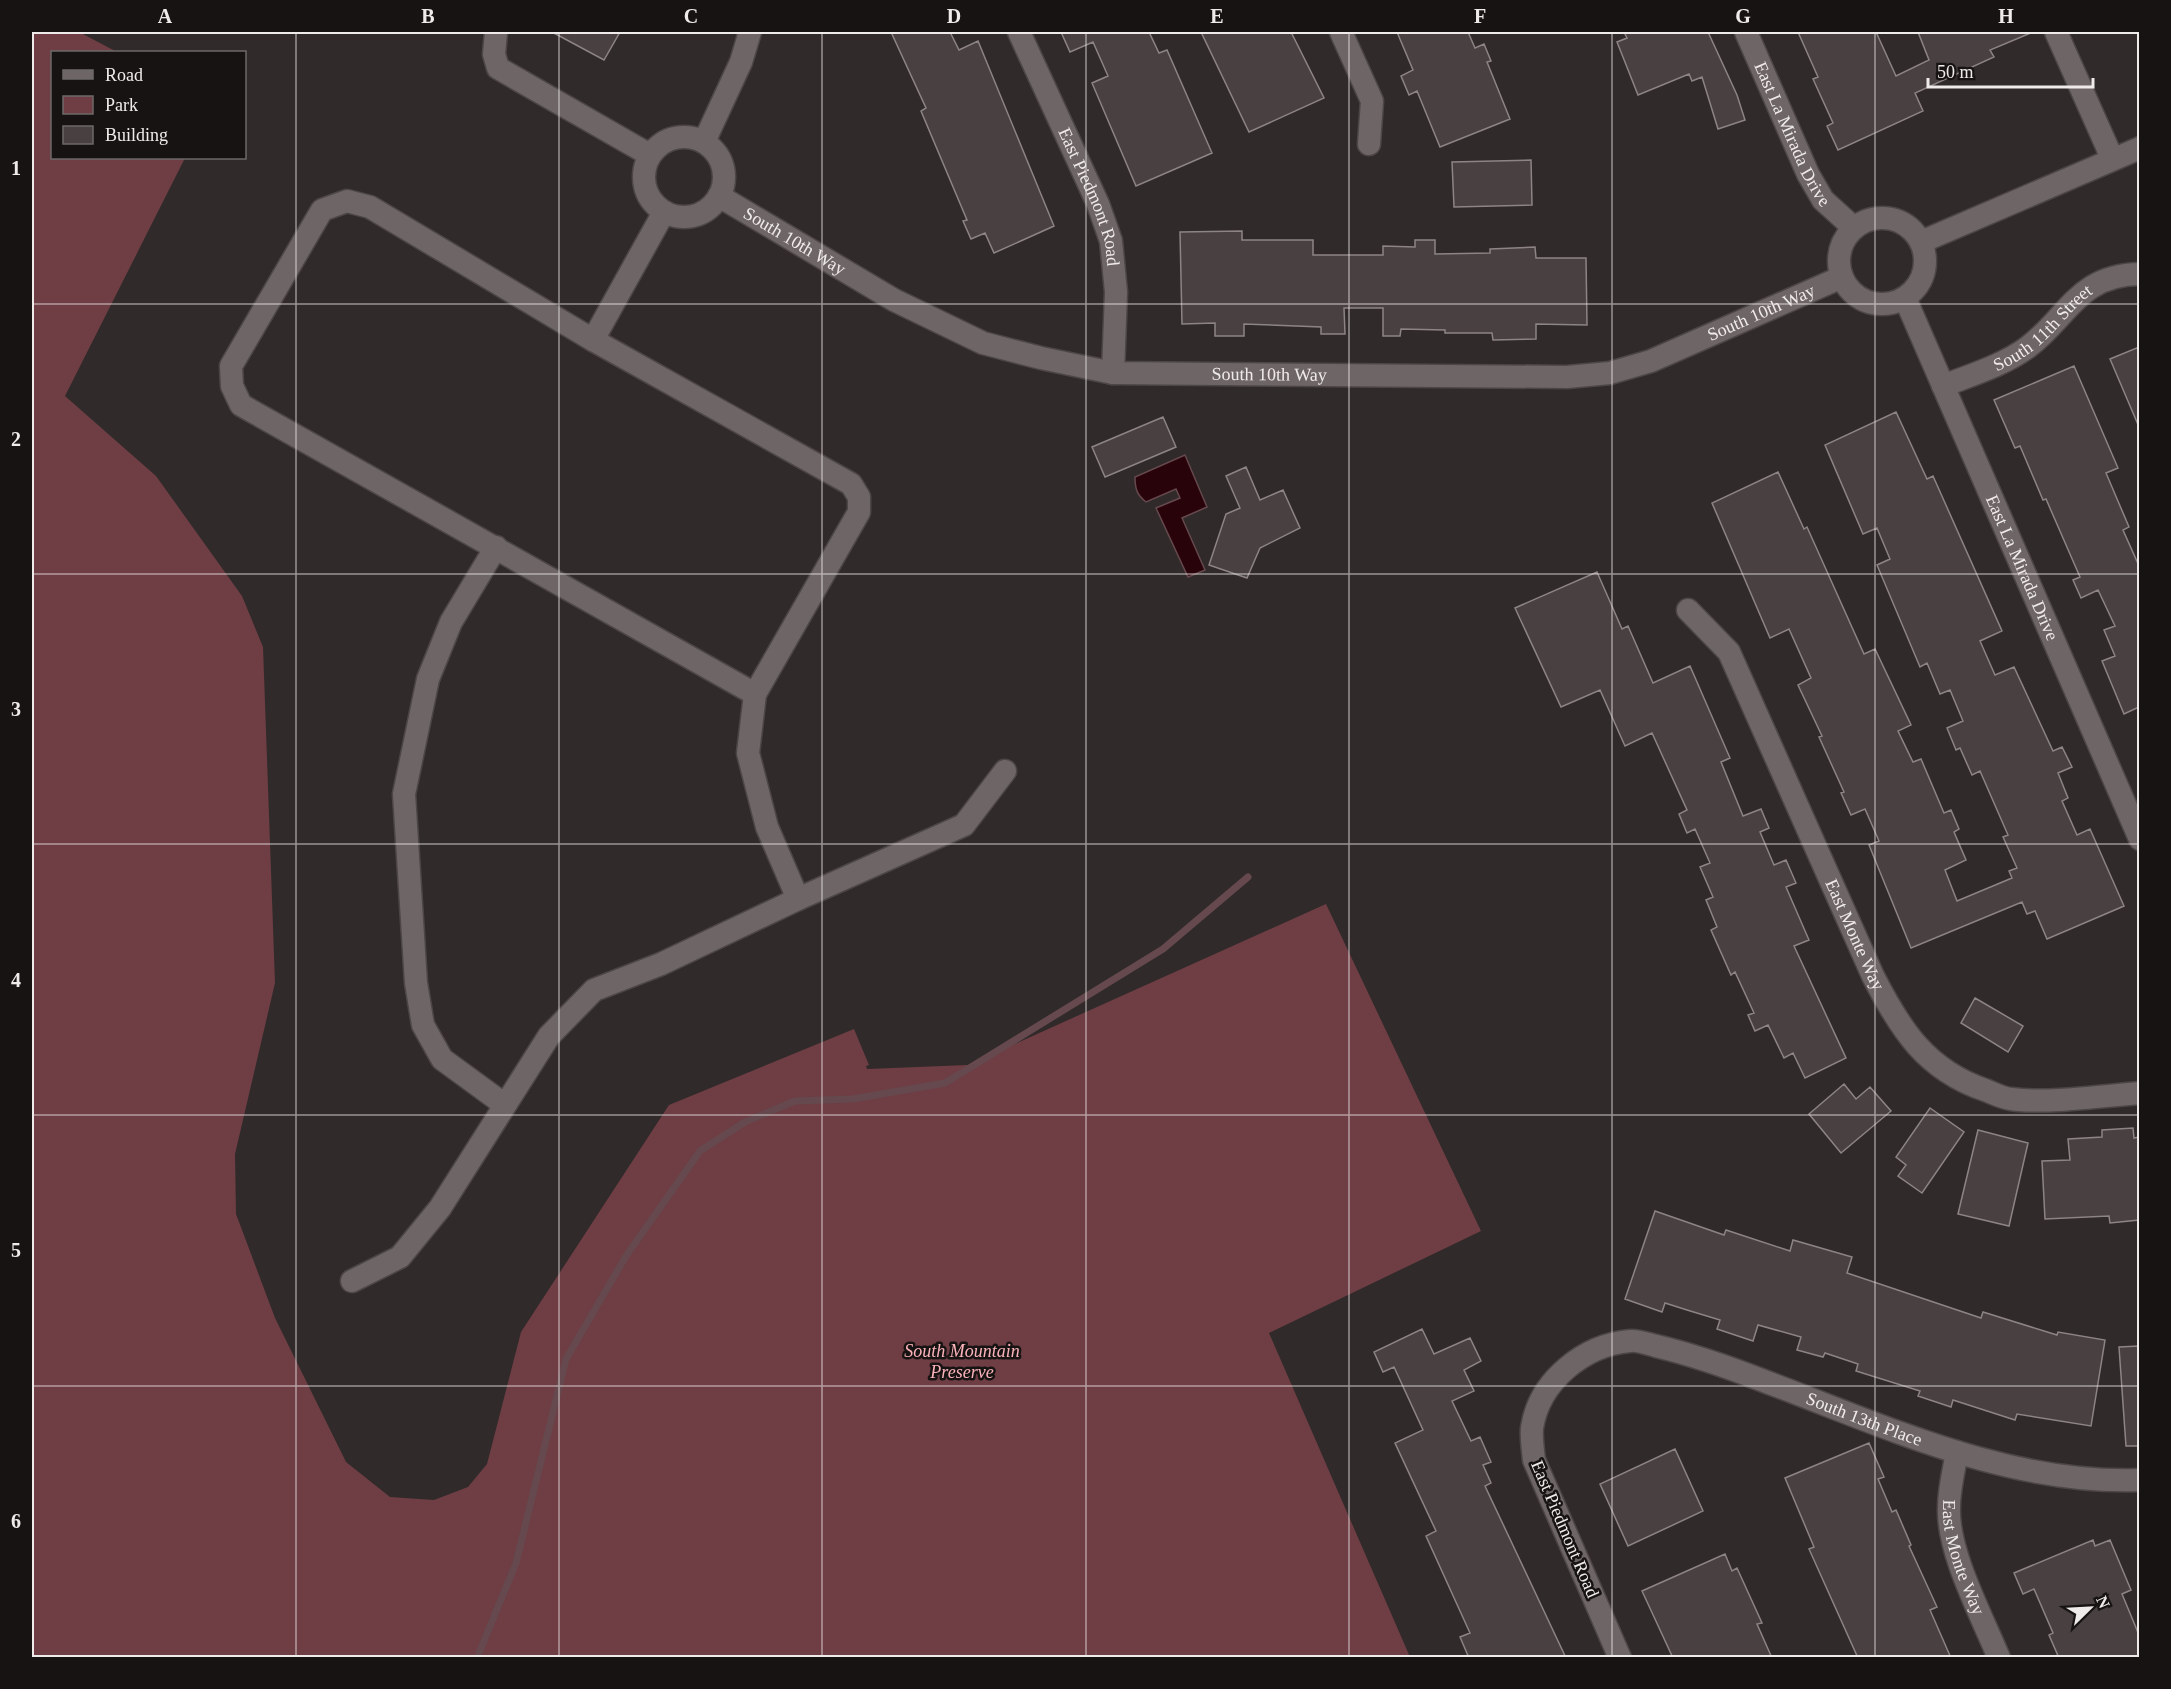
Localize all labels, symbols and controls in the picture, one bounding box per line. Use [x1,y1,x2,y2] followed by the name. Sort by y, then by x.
[158,5,173,27] text: A
[421,5,435,27] text: B
[684,5,698,27] text: C
[947,5,961,27] text: D
[1210,5,1224,27] text: E
[1474,5,1486,27] text: F
[1735,5,1751,27] text: G
[1998,5,2014,27] text: H
[51,51,246,159] legend
[1928,51,2093,89] scale bar
[1750,59,1834,211] street label: East La Mirada Drive
[1937,62,1974,82] text: 50 m
[105,65,143,85] text: Road
[105,95,138,115] text: Park
[105,125,168,145] text: Building
[1054,125,1123,267] street label: East Piedmont Road
[11,157,21,179] text: 1
[740,203,849,279] street label: South 10th Way
[1704,280,1818,345] street label: South 10th Way
[1990,280,2096,375] street label: South 11th Street
[1211,364,1327,385] street label: South 10th Way
[11,428,21,450] text: 2
[1982,492,2062,643] street label: East La Mirada Drive
[11,698,21,720] text: 3
[1821,876,1889,994] street label: East Monte Way
[11,969,21,991] text: 4
[11,1239,21,1261] text: 5
[904,1341,1020,1382] park label: South Mountain Preserve
[1803,1388,1925,1450] street label: South 13th Place
[1527,1457,1603,1601] street label: East Piedmont Road
[1939,1500,1989,1618] street label: East Monte Way
[11,1510,21,1532] text: 6
[2060,1578,2120,1638] north arrow
[2093,1593,2114,1611] text: N

